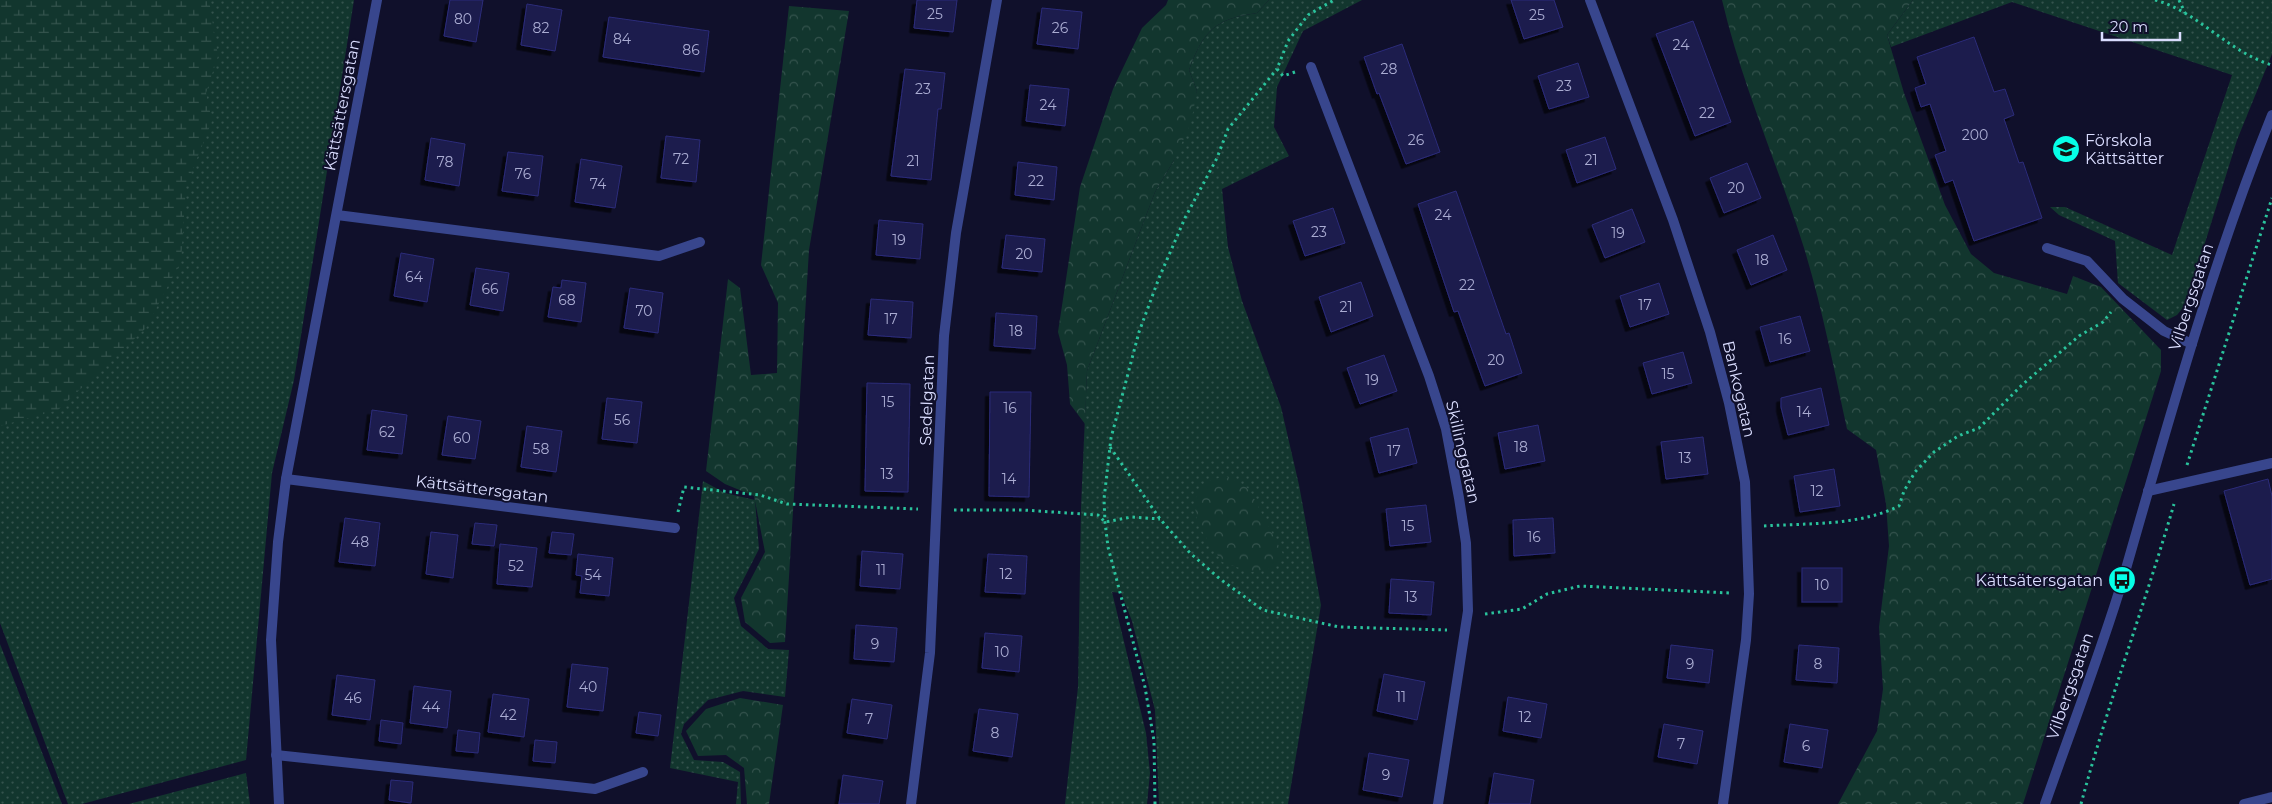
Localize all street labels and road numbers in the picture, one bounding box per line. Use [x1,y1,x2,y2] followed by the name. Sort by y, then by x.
[320,38,364,172] street label: Kättsättersgatan
[2165,241,2217,353] street label: Vilbergsgatan
[1719,339,1759,439] street label: Bankogatan
[916,354,938,446] street label: Sedelgatan
[1442,399,1484,505] street label: Skillinggatan
[414,471,550,507] street label: Kättsättersgatan
[2043,630,2097,742] street label: Vilbergsgatan

